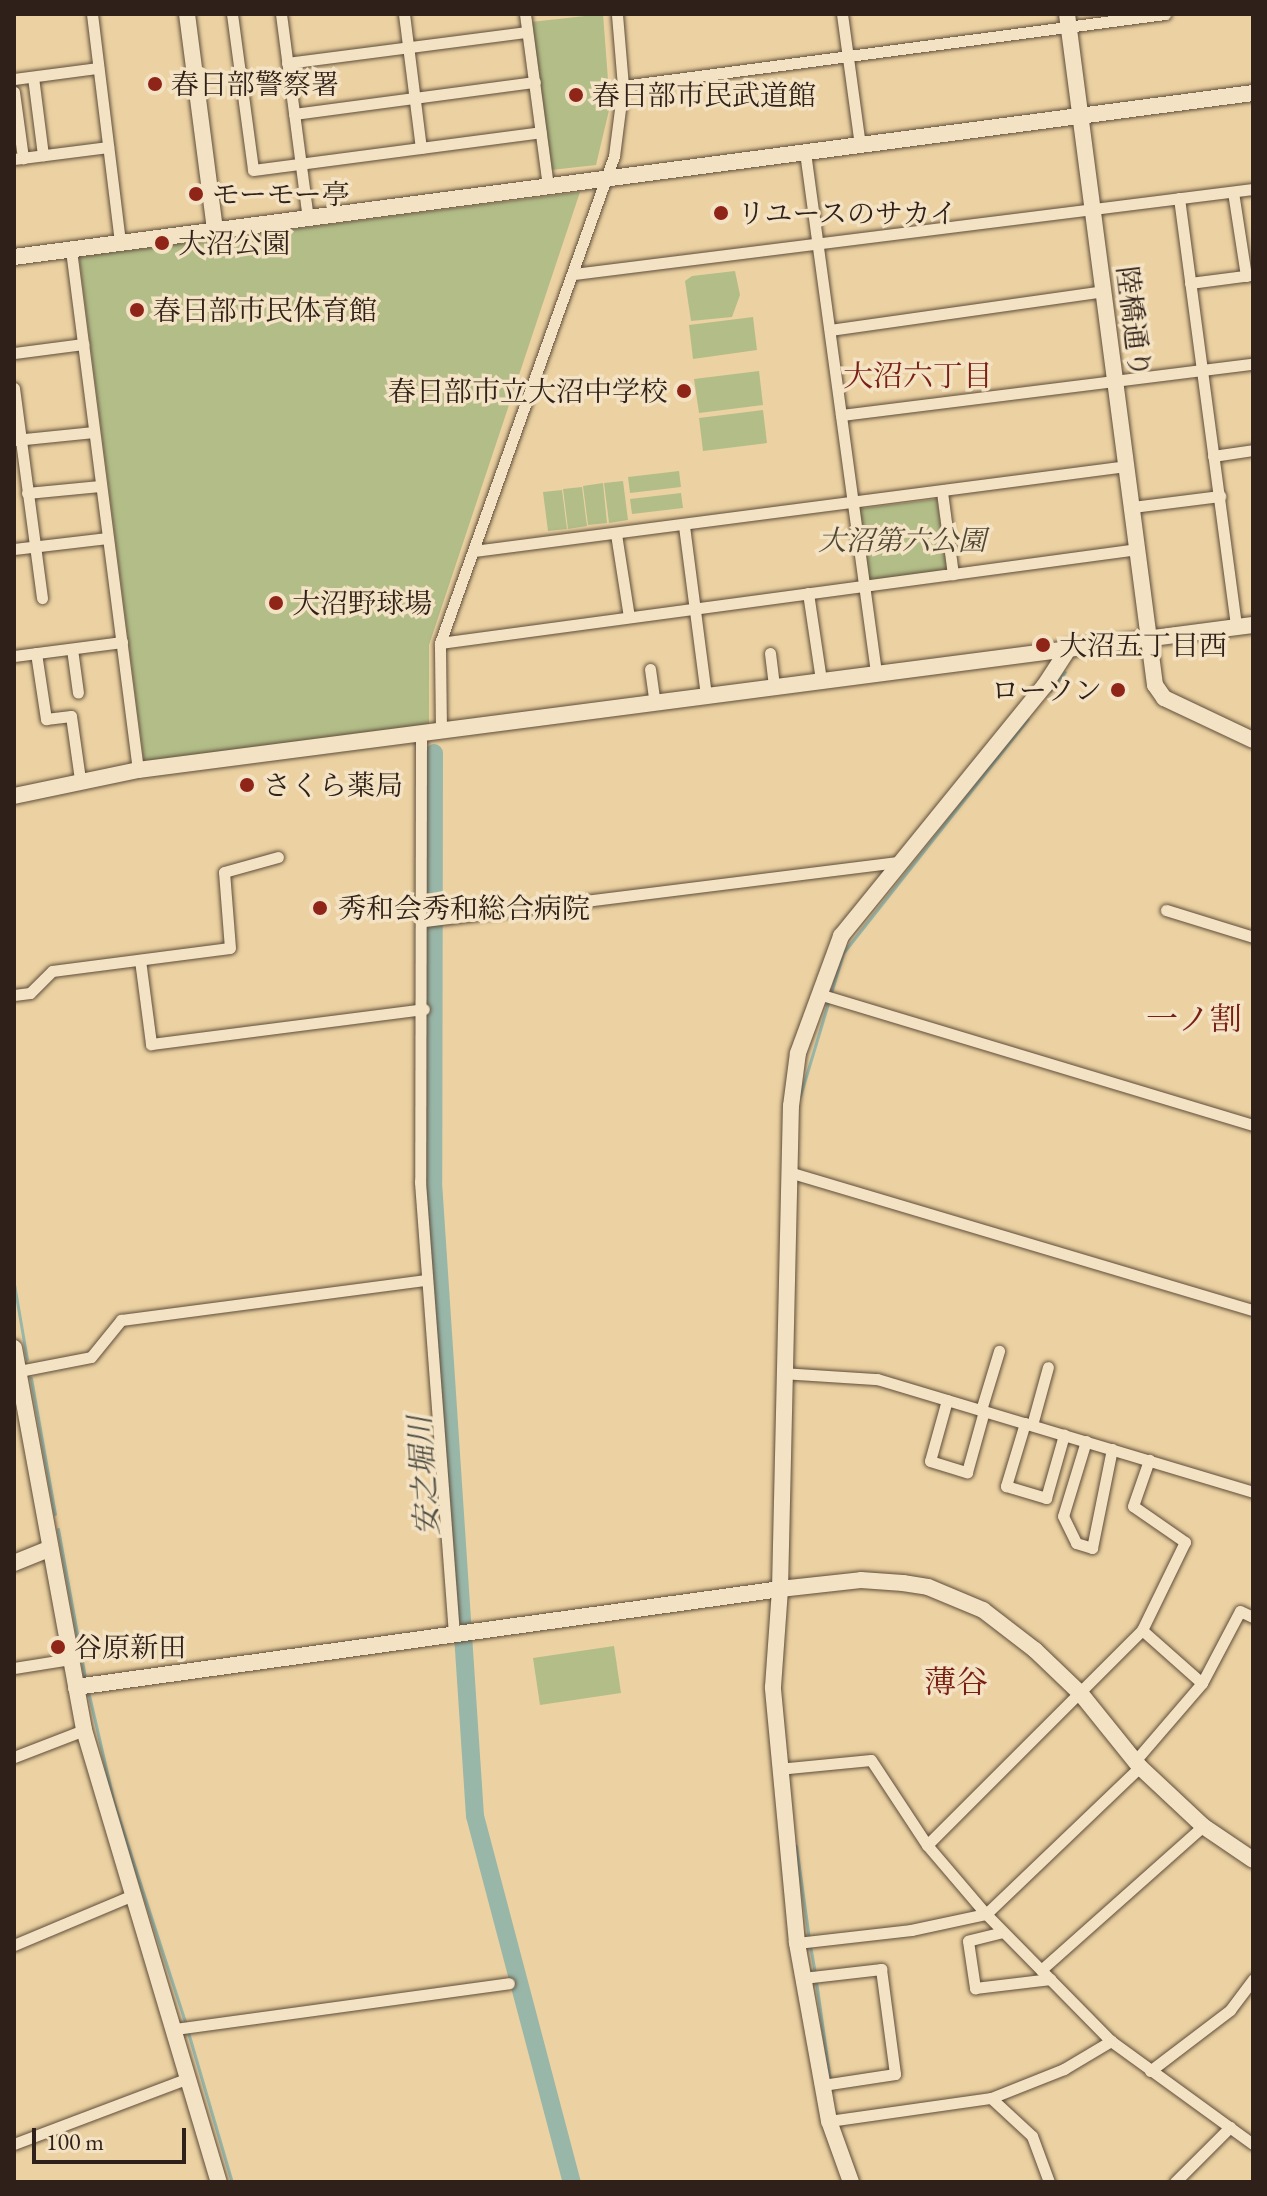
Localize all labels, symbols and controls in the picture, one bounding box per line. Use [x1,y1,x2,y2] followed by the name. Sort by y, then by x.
[171,67,339,101] place label: 春日部警察署
[146,75,164,93] marker: 春日部警察署
[592,78,816,112] place label: 春日部市民武道館
[567,86,585,104] marker: 春日部市民武道館
[212,177,350,211] place label: モーモー亭
[187,185,205,203] marker: モーモー亭
[737,196,961,230] place label: リユースのサカイ
[712,204,730,222] marker: リユースのサカイ
[178,226,290,260] place label: 大沼公園
[153,234,171,252] marker: 大沼公園
[1111,264,1157,380] street label: 陸橋通り
[153,293,377,327] place label: 春日部市民体育館
[128,301,146,319] marker: 春日部市民体育館
[843,358,993,394] district label: 大沼六丁目
[388,374,668,408] place label: 春日部市立大沼中学校
[675,382,693,400] marker: 春日部市立大沼中学校
[818,523,986,557] park label: 大沼第六公園
[292,586,432,620] place label: 大沼野球場
[267,594,285,612] marker: 大沼野球場
[1059,628,1227,662] place label: 大沼五丁目西
[1034,636,1052,654] marker: 大沼五丁目西
[990,673,1102,707] place label: ローソン
[1109,681,1127,699] marker: ローソン
[263,768,403,802] place label: さくら薬局
[238,776,256,794] marker: さくら薬局
[338,891,590,925] place label: 秀和会秀和総合病院
[309,897,331,919] marker: 秀和会秀和総合病院
[1146,1000,1242,1038] district label: 一ノ割
[402,1415,446,1537] water label: 安之堀川
[74,1630,186,1664] place label: 谷原新田
[49,1638,67,1656] marker: 谷原新田
[924,1663,988,1701] district label: 薄谷
[36,2112,190,2162] scale bar
[46,2126,104,2157] text: 100 m

